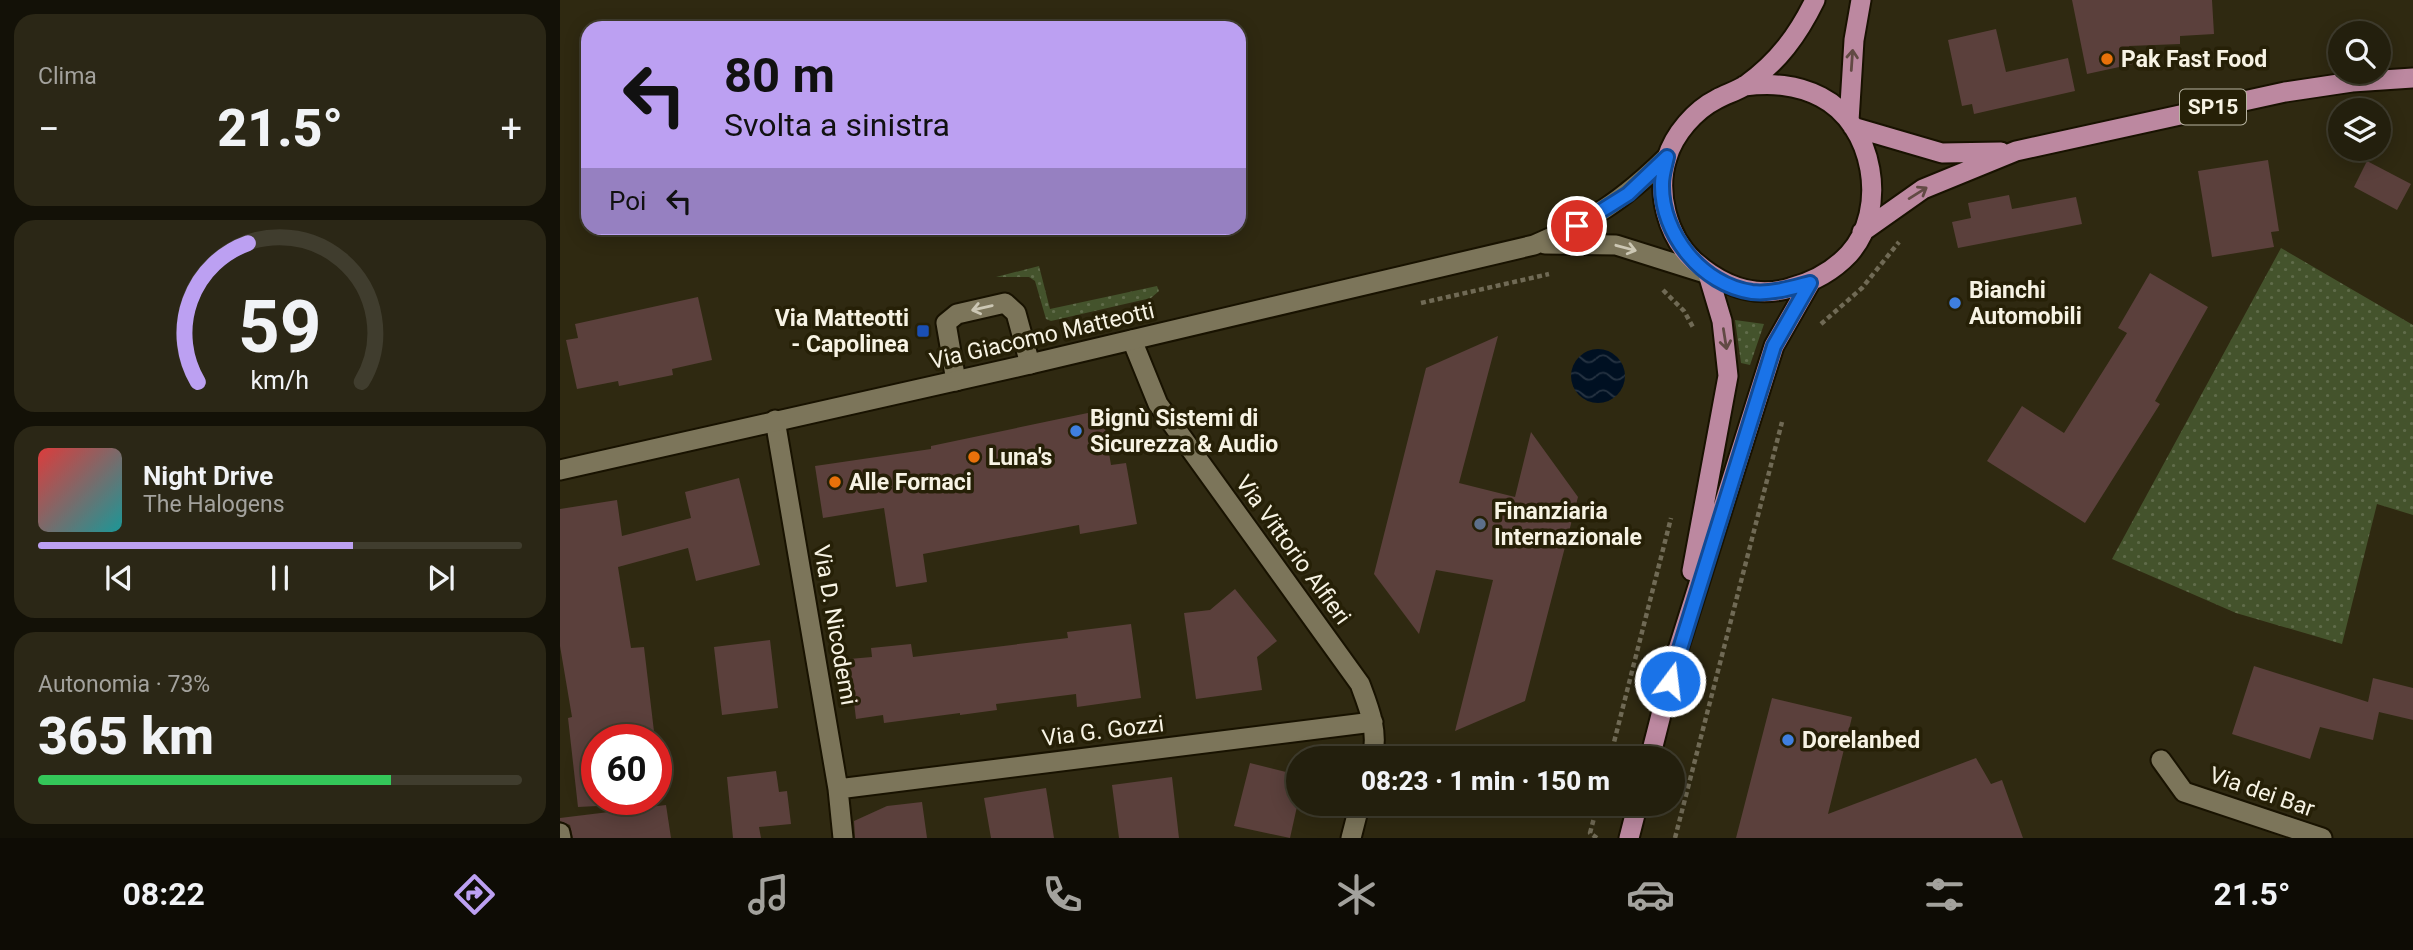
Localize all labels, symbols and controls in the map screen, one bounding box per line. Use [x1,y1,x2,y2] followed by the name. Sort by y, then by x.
[2328,21,2391,161] map controls
[2328,21,2391,84] button: search
[2121,46,2267,73] place label: Pak Fast Food
[724,47,835,104] text: 80 m
[609,49,700,140] icon: left
[1846,50,1859,72] one-way arrow
[2099,51,2115,67] marker: Pak Fast Food
[38,63,97,90] text: Clima
[2180,90,2246,124] road number: SP15
[217,98,343,159] text: 21.5°
[2328,98,2391,161] button: layers
[724,106,950,144] text: Svolta a sinistra
[38,107,60,151] text: −
[500,107,522,151] text: +
[660,182,698,220] icon: left
[609,186,646,216] text: Poi
[1908,186,1928,200] one-way arrow
[1547,196,1607,256] pin
[1558,207,1596,245] icon: arrive
[1614,242,1637,255] one-way arrow
[1969,277,2082,330] place label: Bianchi Automobili
[238,284,322,370] text: 59
[1947,295,1963,311] marker: Bianchi Automobili
[927,297,1157,375] street label: Via Giacomo Matteotti
[971,302,994,315] one-way arrow
[775,305,909,358] place label: Via Matteotti - Capolinea
[915,323,931,339] marker: Via Matteotti - Capolinea
[1719,328,1732,350] one-way arrow
[251,366,309,395] text: km/h
[1090,405,1278,458] place label: Bignù Sistemi di Sicurezza & Audio
[1068,423,1084,439] marker: Bignù Sistemi di Sicurezza & Audio
[988,444,1052,471] place label: Luna's
[966,449,982,465] marker: Luna's
[143,461,273,491] text: Night Drive
[849,469,972,496] place label: Alle Fornaci
[1230,470,1356,630] street label: Via Vittorio Alfieri
[827,474,843,490] marker: Alle Fornaci
[143,491,285,518] text: The Halogens
[1494,498,1642,551] place label: Finanziaria Internazionale
[1472,516,1488,532] marker: Finanziaria Internazionale
[808,543,862,707] street label: Via D. Nicodemi
[100,559,138,597] icon: previous
[261,559,299,597] icon: pause
[422,559,460,597] icon: next
[1633,644,1707,718] position arrow
[38,671,210,698] text: Autonomia · 73%
[38,706,214,767] text: 365 km
[1040,710,1166,752] street label: Via G. Gozzi
[581,724,672,815] speed limit sign: 60
[1802,727,1920,754] place label: Dorelanbed
[1780,732,1796,748] marker: Dorelanbed
[2206,761,2318,823] street label: Via dei Bar
[1361,766,1610,796] text: 08:23 · 1 min · 150 m
[450,870,499,919] icon: directions
[744,870,793,919] icon: music
[1038,870,1087,919] icon: phone
[1332,870,1381,919] icon: climate
[1626,870,1675,919] icon: car
[1920,870,1969,919] icon: filters
[122,875,205,913] text: 08:22
[2214,875,2290,913] text: 21.5°

